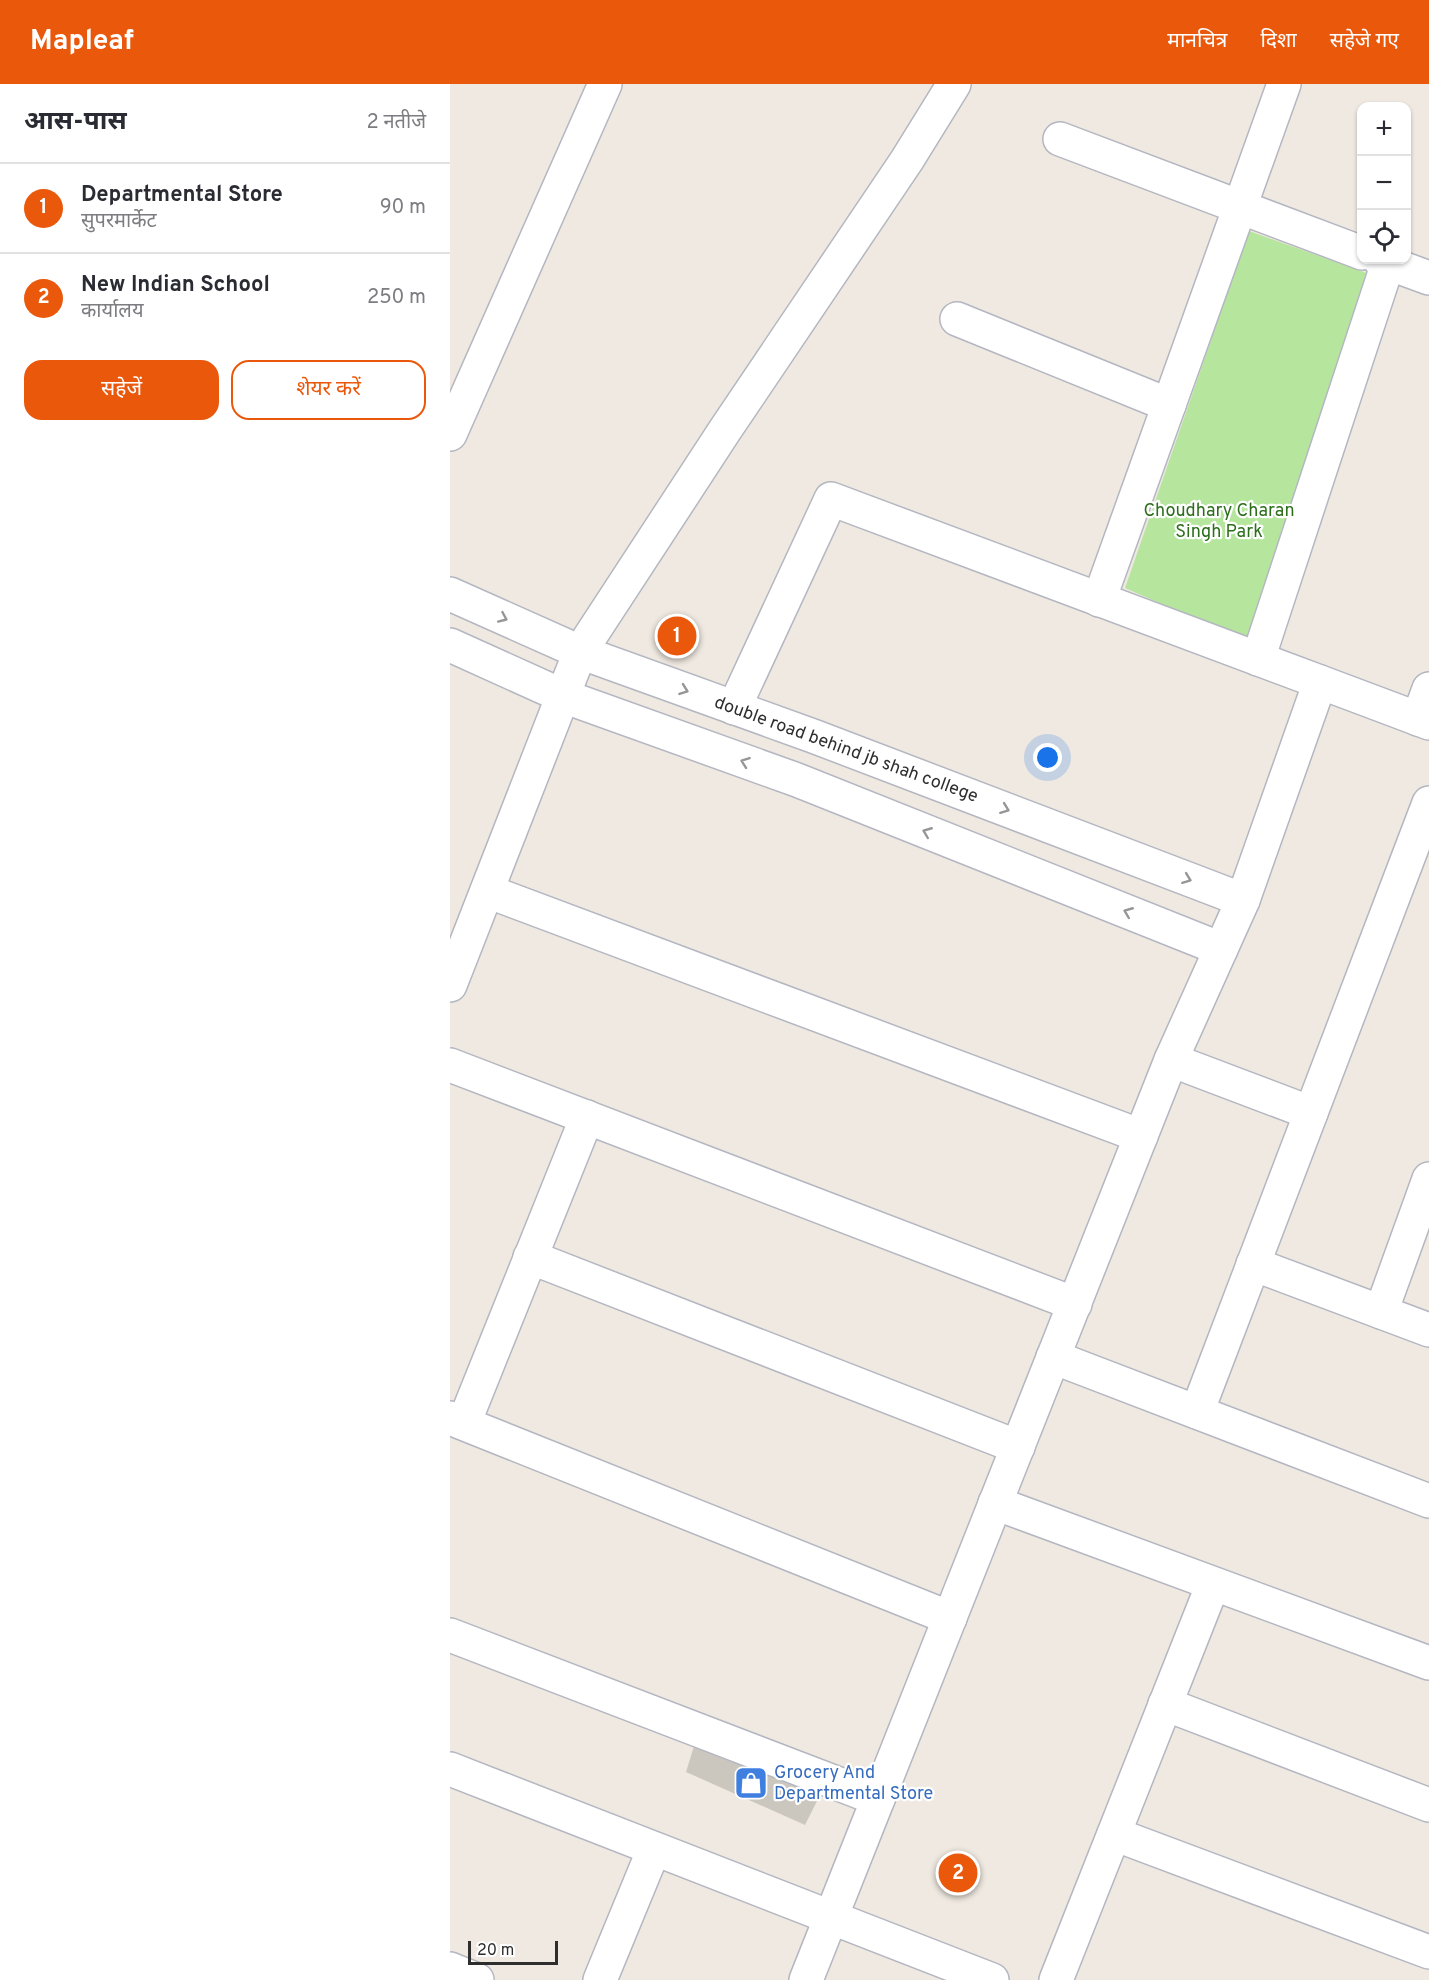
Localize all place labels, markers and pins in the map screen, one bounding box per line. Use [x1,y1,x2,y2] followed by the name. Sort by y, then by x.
[658,614,696,658] pin: 1
[774,1762,933,1806] place label: Grocery And Departmental Store
[733,1765,769,1801] shop icon: Grocery And Departmental Store
[938,1850,978,1896] pin: 2

